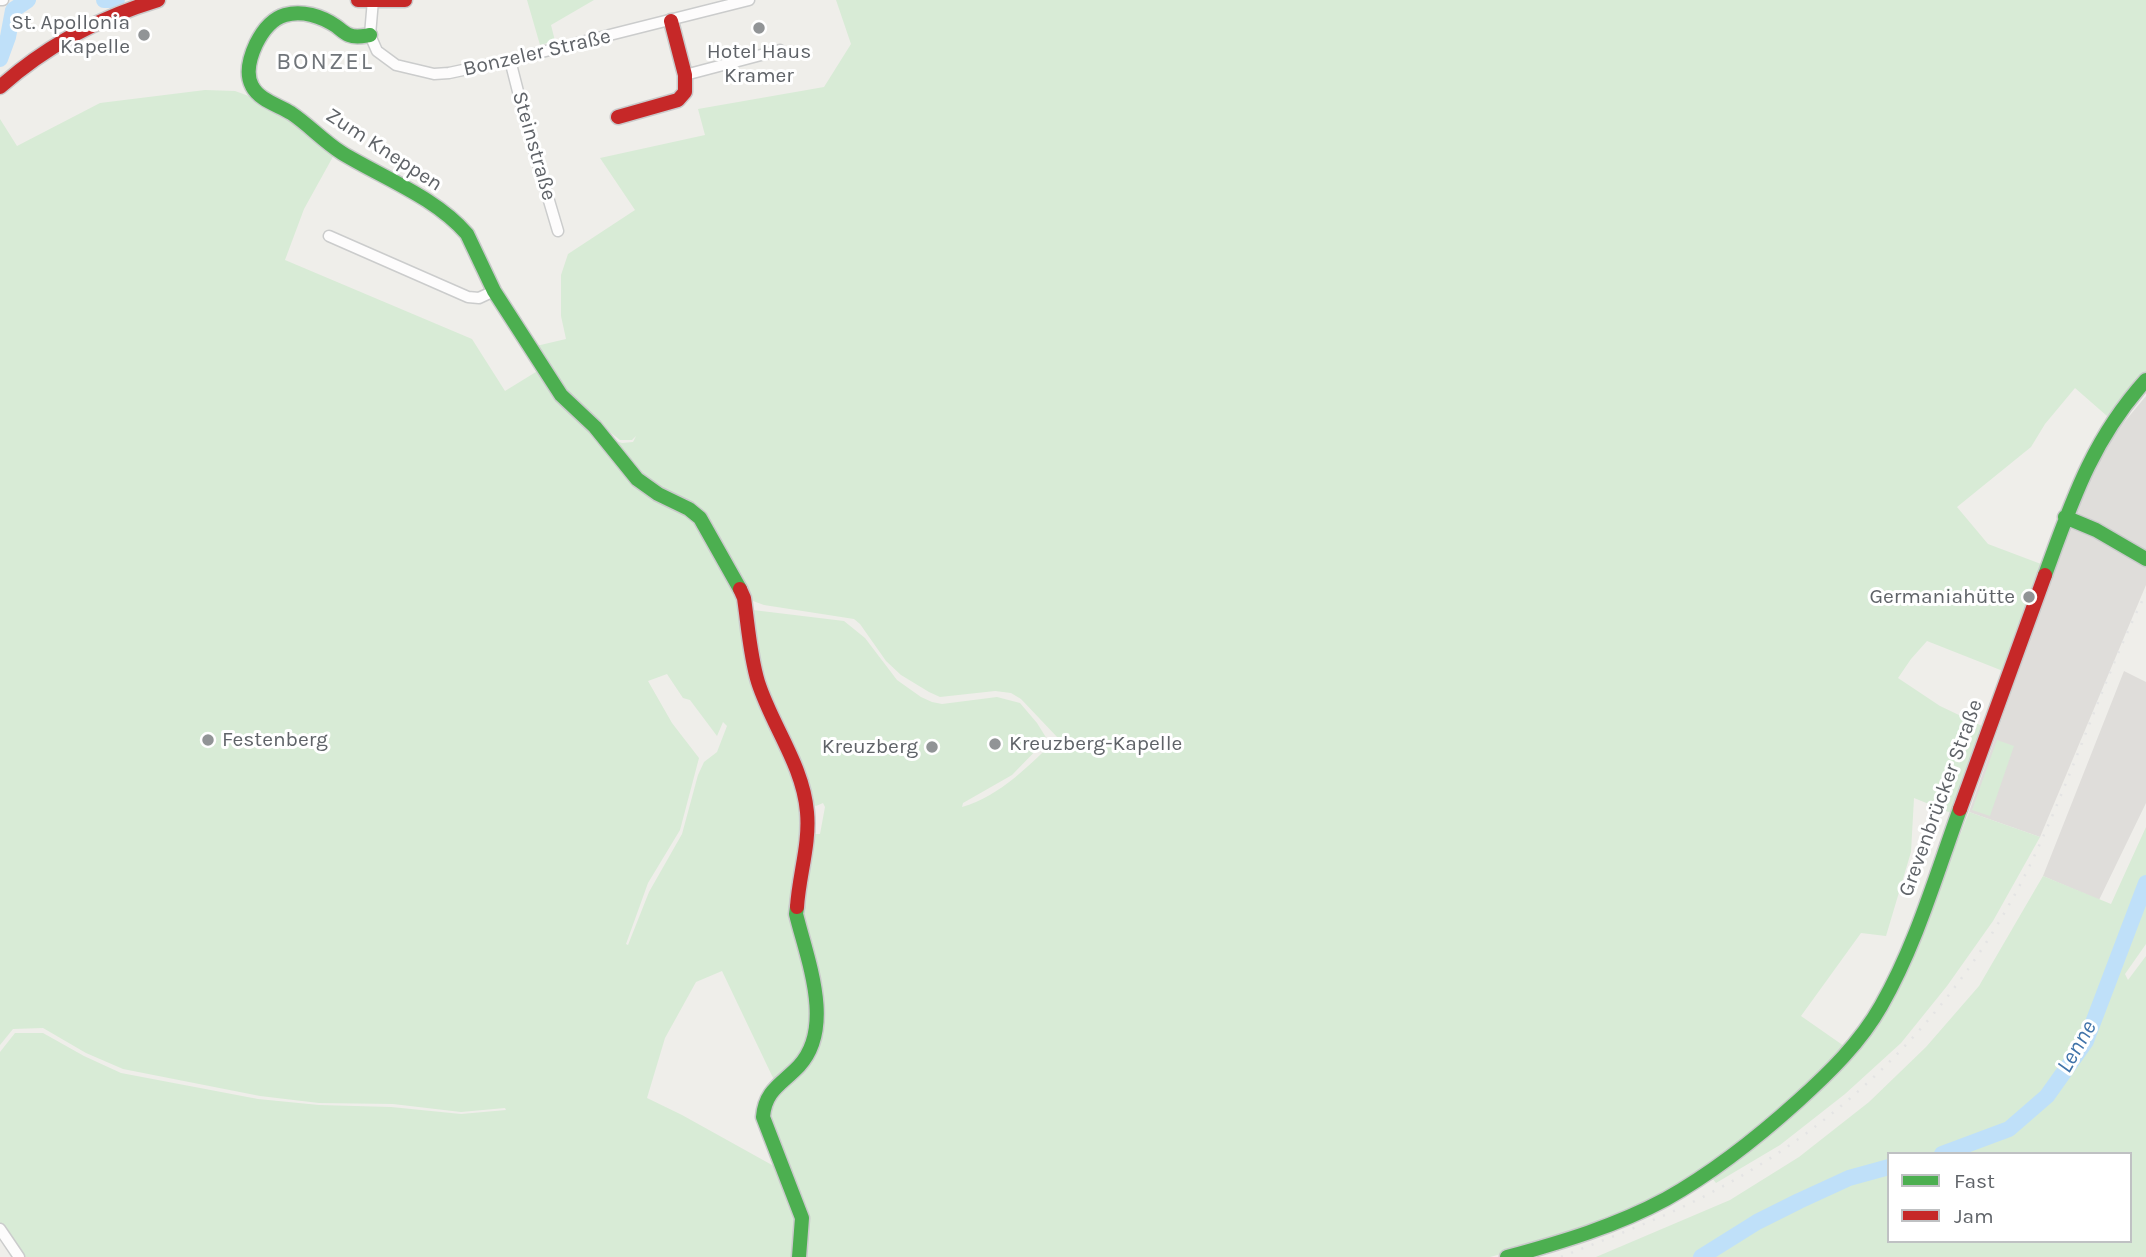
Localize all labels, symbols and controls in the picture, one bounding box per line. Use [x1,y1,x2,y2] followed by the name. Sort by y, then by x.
[11,10,130,60] place label: St. Apollonia Kapelle
[751,20,767,36] marker: Hotel Haus Kramer
[461,24,613,82] street label: Bonzeler Straße
[136,27,152,43] marker: St. Apollonia Kapelle
[707,39,811,89] place label: Hotel Haus Kramer
[277,48,373,76] district label: BONZEL
[506,89,562,203] street label: Steinstraße
[321,103,447,197] street label: Zum Kneppen
[1869,584,2015,610] place label: Germaniahütte
[2021,589,2037,605] marker: Germaniahütte
[1894,696,1988,900] street label: Grevenbrücker Straße
[222,727,328,753] place label: Festenberg
[1009,731,1182,757] place label: Kreuzberg-Kapelle
[200,732,216,748] marker: Festenberg
[822,734,918,760] place label: Kreuzberg
[987,736,1003,752] marker: Kreuzberg-Kapelle
[924,739,940,755] marker: Kreuzberg
[2051,1016,2103,1078] water label: Lenne
[1887,1152,2132,1243] legend
[1954,1169,1995,1193] text: Fast
[1954,1204,1994,1228] text: Jam

